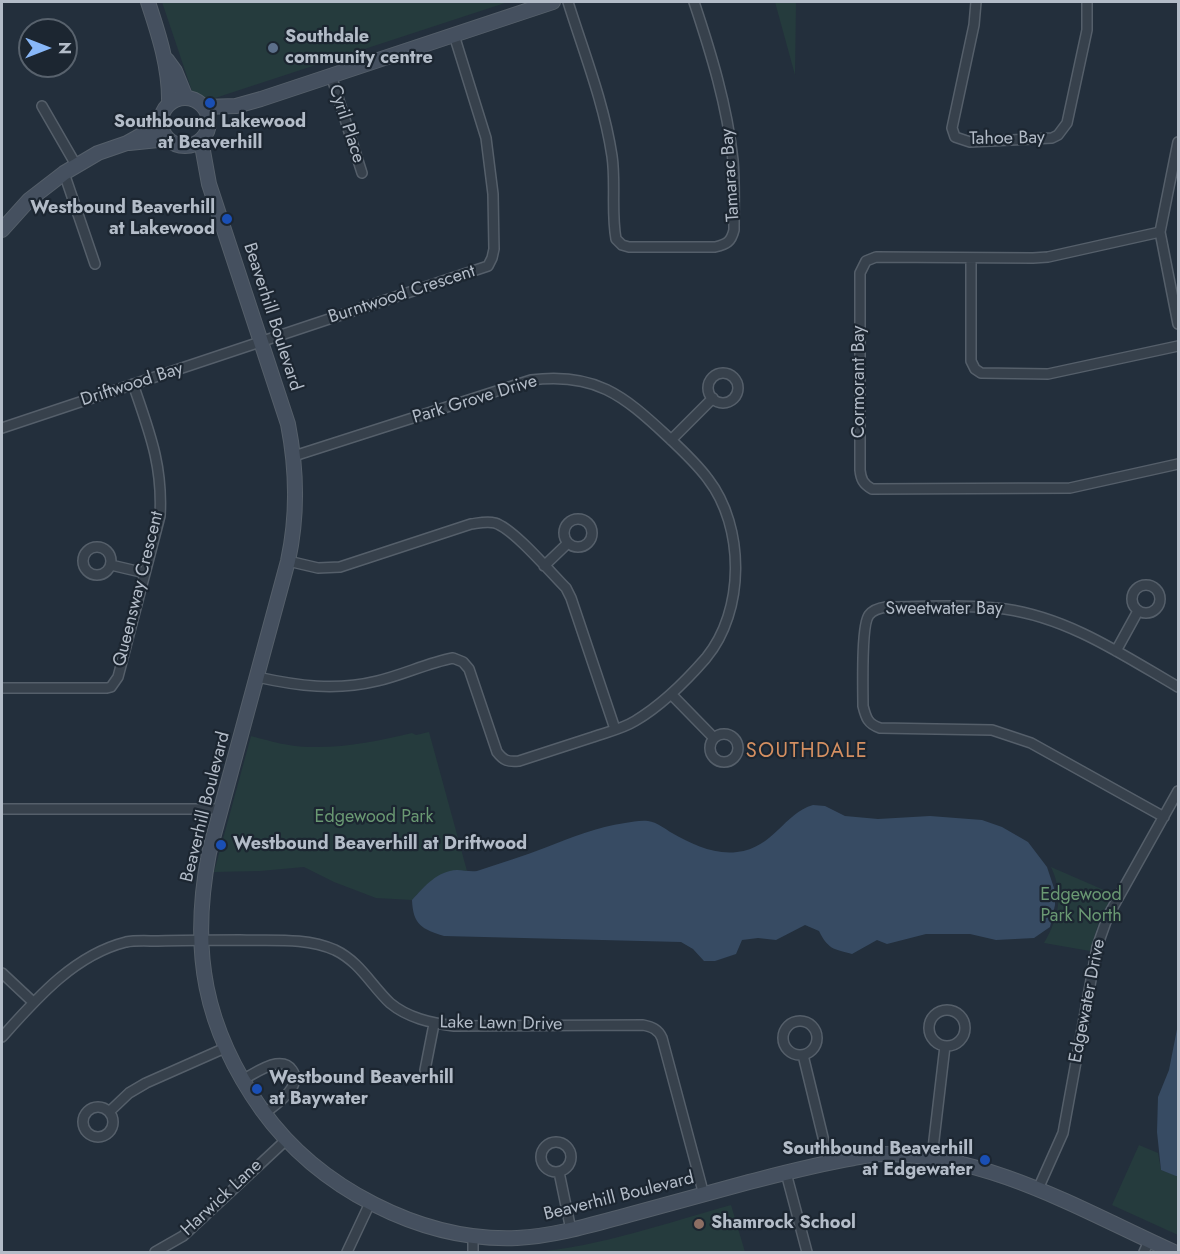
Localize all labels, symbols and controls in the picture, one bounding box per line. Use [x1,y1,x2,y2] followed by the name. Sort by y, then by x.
[18,18,78,78] north arrow
[285,27,433,70] place label: Southdale community centre
[266,41,280,55] marker: Southdale community centre
[53,42,76,54] text: N
[323,82,369,166] street label: Cyril Place
[203,96,217,110] marker: Southbound Lakewood at Beaverhill
[114,112,306,154] place label: Southbound Lakewood at Beaverhill
[717,128,745,222] street label: Tamarac Bay
[969,128,1045,150] street label: Tahoe Bay
[30,198,215,240] place label: Westbound Beaverhill at Lakewood
[220,212,234,226] marker: Westbound Beaverhill at Lakewood
[238,240,306,394] street label: Beaverhill Boulevard
[326,261,478,329] street label: Burntwood Crescent
[849,326,871,438] street label: Cormorant Bay
[78,358,186,412] street label: Driftwood Bay
[410,371,540,429] street label: Park Grove Drive
[109,509,169,669] street label: Queensway Crescent
[885,599,1003,621] street label: Sweetwater Bay
[177,730,235,884] street label: Beaverhill Boulevard
[746,740,868,764] district label: SOUTHDALE
[315,807,433,829] park label: Edgewood Park
[233,834,527,856] place label: Westbound Beaverhill at Driftwood
[214,838,228,852] marker: Westbound Beaverhill at Driftwood
[1040,885,1122,928] park label: Edgewood Park North
[1065,937,1111,1065] street label: Edgewater Drive
[439,1012,563,1036] street label: Lake Lawn Drive
[269,1068,454,1110] place label: Westbound Beaverhill at Baywater
[250,1082,264,1096] marker: Westbound Beaverhill at Baywater
[782,1139,973,1182] place label: Southbound Beaverhill at Edgewater
[978,1153,992,1167] marker: Southbound Beaverhill at Edgewater
[177,1155,267,1241] street label: Harwick Lane
[542,1168,696,1226] street label: Beaverhill Boulevard
[711,1213,856,1235] place label: Shamrock School
[692,1217,706,1231] marker: Shamrock School

